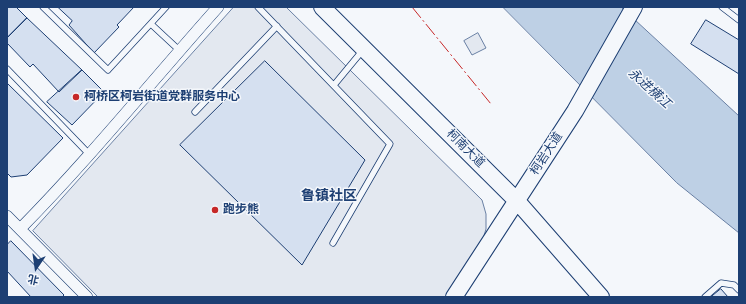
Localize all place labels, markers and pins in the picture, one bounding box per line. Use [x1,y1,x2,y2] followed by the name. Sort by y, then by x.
[84,90,240,104] place label: 柯桥区柯岩街道党群服务中心
[71,92,81,102] marker: 柯桥区柯岩街道党群服务中心
[223,203,259,217] place label: 跑步熊
[210,205,220,215] marker: 跑步熊

